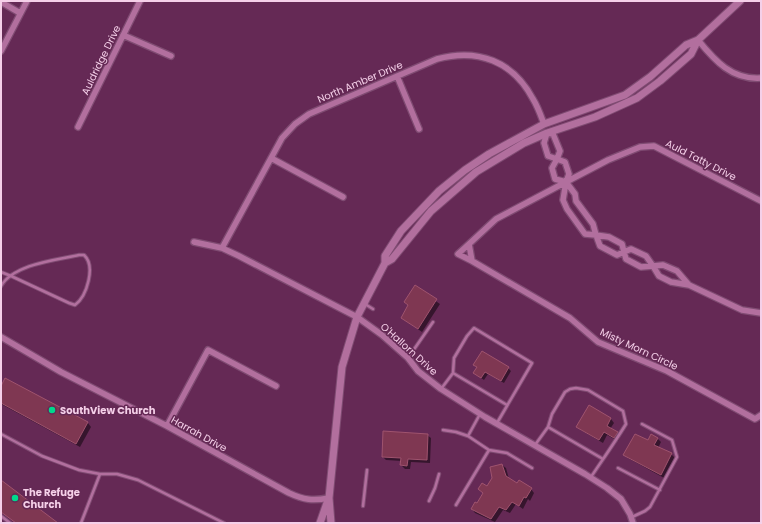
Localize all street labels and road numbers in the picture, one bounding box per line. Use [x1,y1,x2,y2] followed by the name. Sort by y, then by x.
[78,23,124,97] street label: Auldridge Drive
[315,57,405,107] street label: North Amber Drive
[663,136,739,184] street label: Auld Tatty Drive
[377,319,441,379] street label: O'Hallorn Drive
[597,324,681,374] street label: Misty Morn Circle
[168,412,230,456] street label: Harrah Drive

